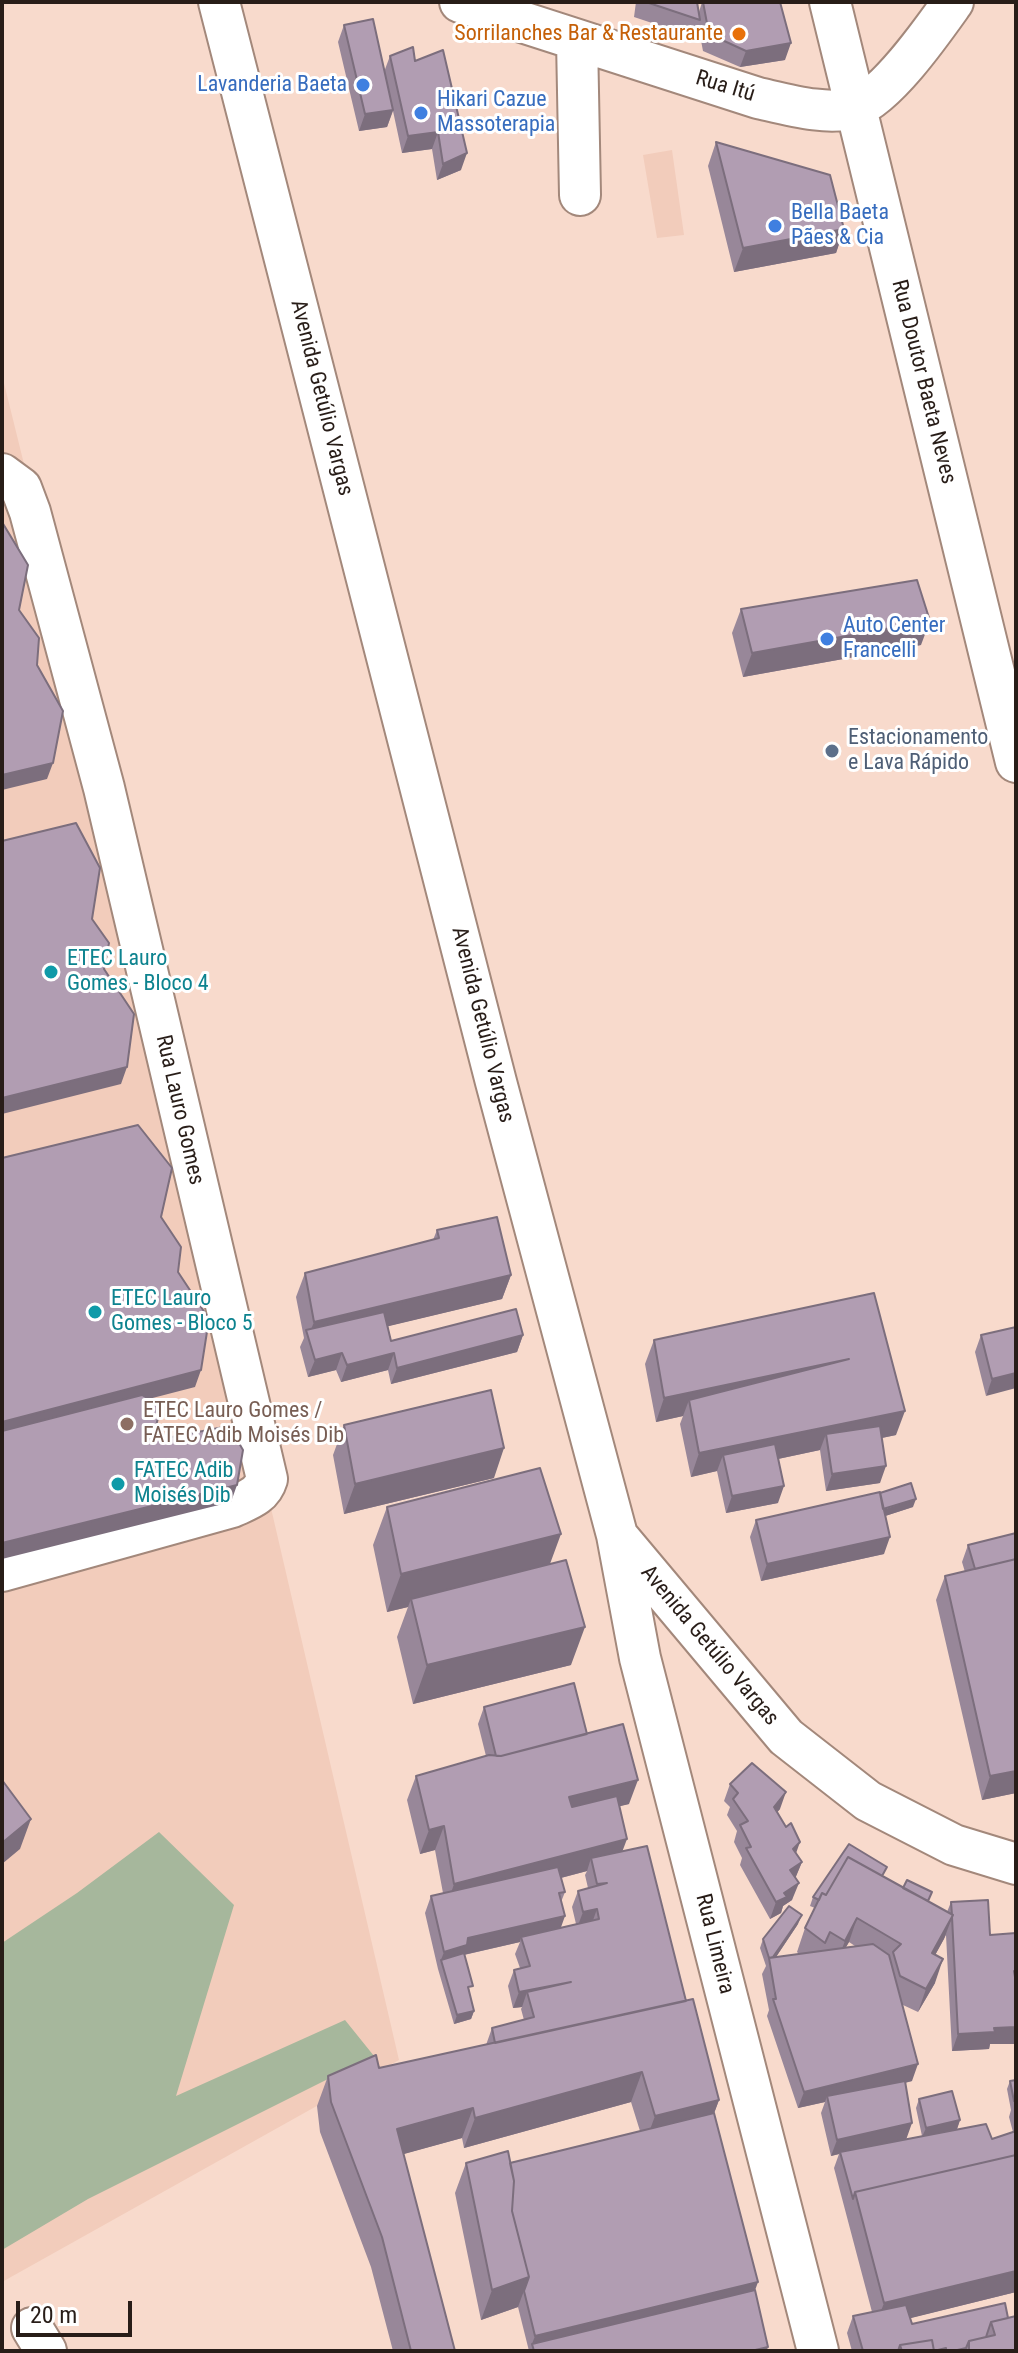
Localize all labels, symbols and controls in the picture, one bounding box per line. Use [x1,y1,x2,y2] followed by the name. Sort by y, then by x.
[454,21,723,47] place label: Sorrilanches Bar & Restaurante
[730,25,748,43] marker: Sorrilanches Bar & Restaurante
[692,66,758,108] street label: Rua Itú
[197,72,347,98] place label: Lavanderia Baeta
[354,76,372,94] marker: Lavanderia Baeta
[437,87,555,138] place label: Hikari Cazue Massoterapia
[412,104,430,122] marker: Hikari Cazue Massoterapia
[791,200,889,252] place label: Bella Baeta Pães & Cia
[766,217,784,235] marker: Bella Baeta Pães & Cia
[885,277,961,487] street label: Rua Doutor Baeta Neves
[284,297,358,499] street label: Avenida Getúlio Vargas
[843,613,946,664] place label: Auto Center Francelli
[818,630,836,648] marker: Auto Center Francelli
[848,725,988,776] place label: Estacionamento e Lava Rápido
[823,742,841,760] marker: Estacionamento e Lava Rápido
[445,924,519,1126] street label: Avenida Getúlio Vargas
[67,946,209,998] place label: ETEC Lauro Gomes - Bloco 4
[42,963,60,981] marker: ETEC Lauro Gomes - Bloco 4
[149,1032,209,1188] street label: Rua Lauro Gomes
[111,1286,253,1338] place label: ETEC Lauro Gomes - Bloco 5
[86,1303,104,1321] marker: ETEC Lauro Gomes - Bloco 5
[143,1398,344,1450] place label: ETEC Lauro Gomes / FATEC Adib Moisés Dib
[118,1415,136,1433] marker: ETEC Lauro Gomes / FATEC Adib Moisés Dib
[134,1458,233,1510] place label: FATEC Adib Moisés Dib
[109,1475,127,1493] marker: FATEC Adib Moisés Dib
[634,1561,784,1731] street label: Avenida Getúlio Vargas
[689,1891,739,1997] street label: Rua Limeira
[20,2285,136,2335] scale bar
[30,2301,77,2329] text: 20 m

